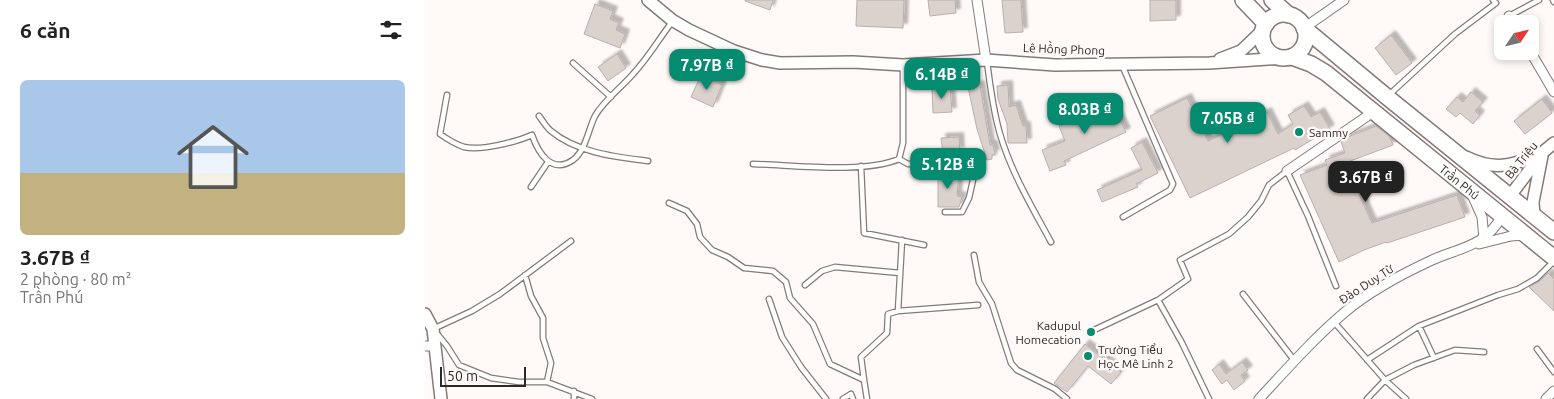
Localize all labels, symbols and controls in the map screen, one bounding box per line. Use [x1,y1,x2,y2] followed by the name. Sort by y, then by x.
[1494,15,1539,60] north arrow
[1494,15,1539,60] map controls
[377,16,405,44] icon: filters
[20,18,70,42] text: 6 căn
[1023,40,1105,57] street label: Lê Hồng Phong
[661,48,753,91] pin: 7.97B ₫
[680,56,734,74] text: 7.97B ₫
[896,58,988,100] pin: 6.14B ₫
[915,65,969,83] text: 6.14B ₫
[1039,92,1131,135] pin: 8.03B ₫
[1058,100,1112,118] text: 8.03B ₫
[1182,102,1274,144] pin: 7.05B ₫
[1201,109,1255,127] text: 7.05B ₫
[168,112,258,202] icon: home
[1293,126,1305,138] marker: Sammy
[1309,126,1348,139] place label: Sammy
[1502,139,1541,182] street label: Bà Triệu
[902,148,994,190] pin: 5.12B ₫
[921,155,975,173] text: 5.12B ₫
[1320,160,1412,203] pin: 3.67B ₫
[1437,162,1482,202] street label: Trần Phú
[1339,168,1393,186] text: 3.67B ₫
[20,245,90,269] text: 3.67B ₫
[1337,261,1396,306] street label: Đào Duy Từ
[20,270,131,288] text: 2 phòng · 80 m²
[20,288,83,306] text: Trần Phú
[1015,319,1081,346] place label: Kadupul Homecation
[1085,326,1097,338] marker: Kadupul Homecation
[1098,343,1174,371] place label: Trường Tiểu Học Mê Linh 2
[1082,350,1094,362] marker: Trường Tiểu Học Mê Linh 2
[440,364,526,387] scale bar
[447,368,478,384] text: 50 m

